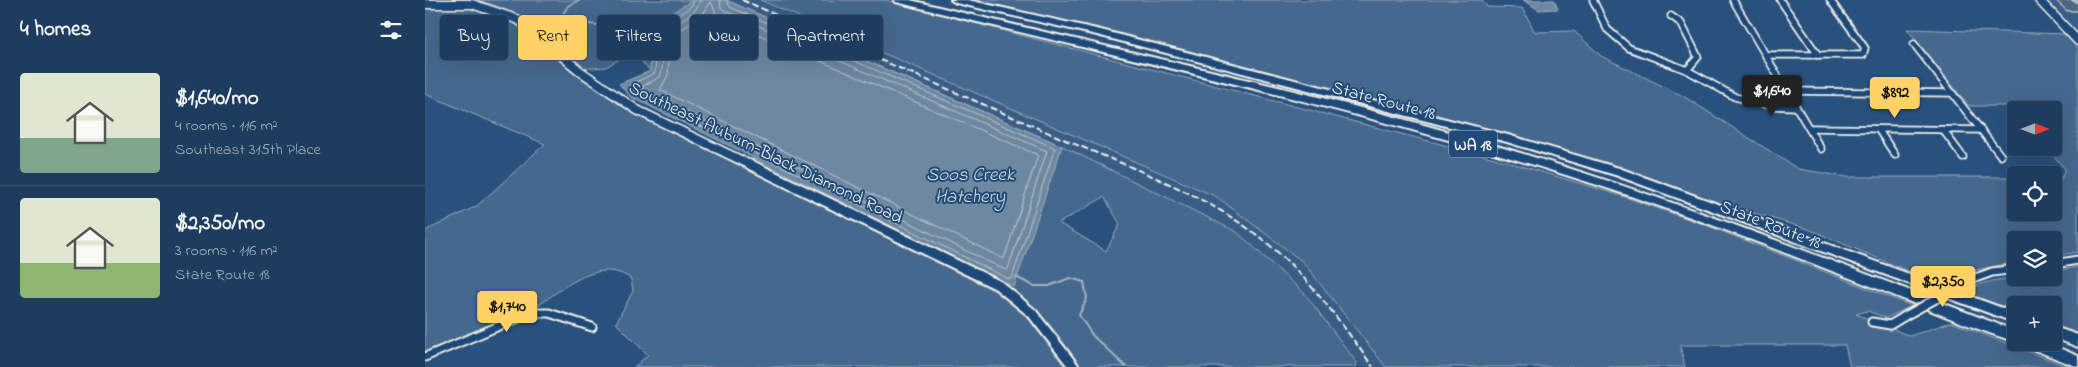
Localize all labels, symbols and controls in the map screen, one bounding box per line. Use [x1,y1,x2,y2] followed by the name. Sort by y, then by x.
[20,15,91,45] text: 4 homes
[440,15,508,60] chip: Buy
[518,15,587,60] chip: Rent
[597,15,680,60] chip: Filters
[690,15,758,60] chip: New
[768,15,883,60] chip: Apartment
[377,16,405,44] icon: filters
[1731,74,1813,117] pin: $1,640
[624,76,906,232] street label: Southeast Auburn-Black Diamond Road
[1329,76,1439,128] street label: State Route 18
[1865,76,1925,119] pin: $892
[1753,79,1791,103] text: $1,640
[1881,81,1909,105] text: $892
[175,84,259,114] text: $1,640/mo
[60,93,120,153] icon: home
[2007,101,2063,156] north arrow
[2007,101,2062,351] map controls
[175,114,278,138] text: 4 rooms · 116 m²
[1449,130,1497,158] road number: WA 18
[175,138,321,162] text: Southeast 315th Place
[926,162,1015,211] water label: Soos Creek Hatchery
[2007,166,2062,221] button: locate
[1716,195,1825,257] street label: State Route 18
[175,209,265,239] text: $2,350/mo
[60,218,120,278] icon: home
[2007,231,2062,286] button: layers
[175,239,278,263] text: 3 rooms · 116 m²
[175,263,270,287] text: State Route 18
[1902,266,1984,308] pin: $2,350
[1921,270,1965,294] text: $2,350
[466,290,548,333] pin: $1,740
[488,295,526,319] text: $1,740
[2007,296,2062,351] button: +

